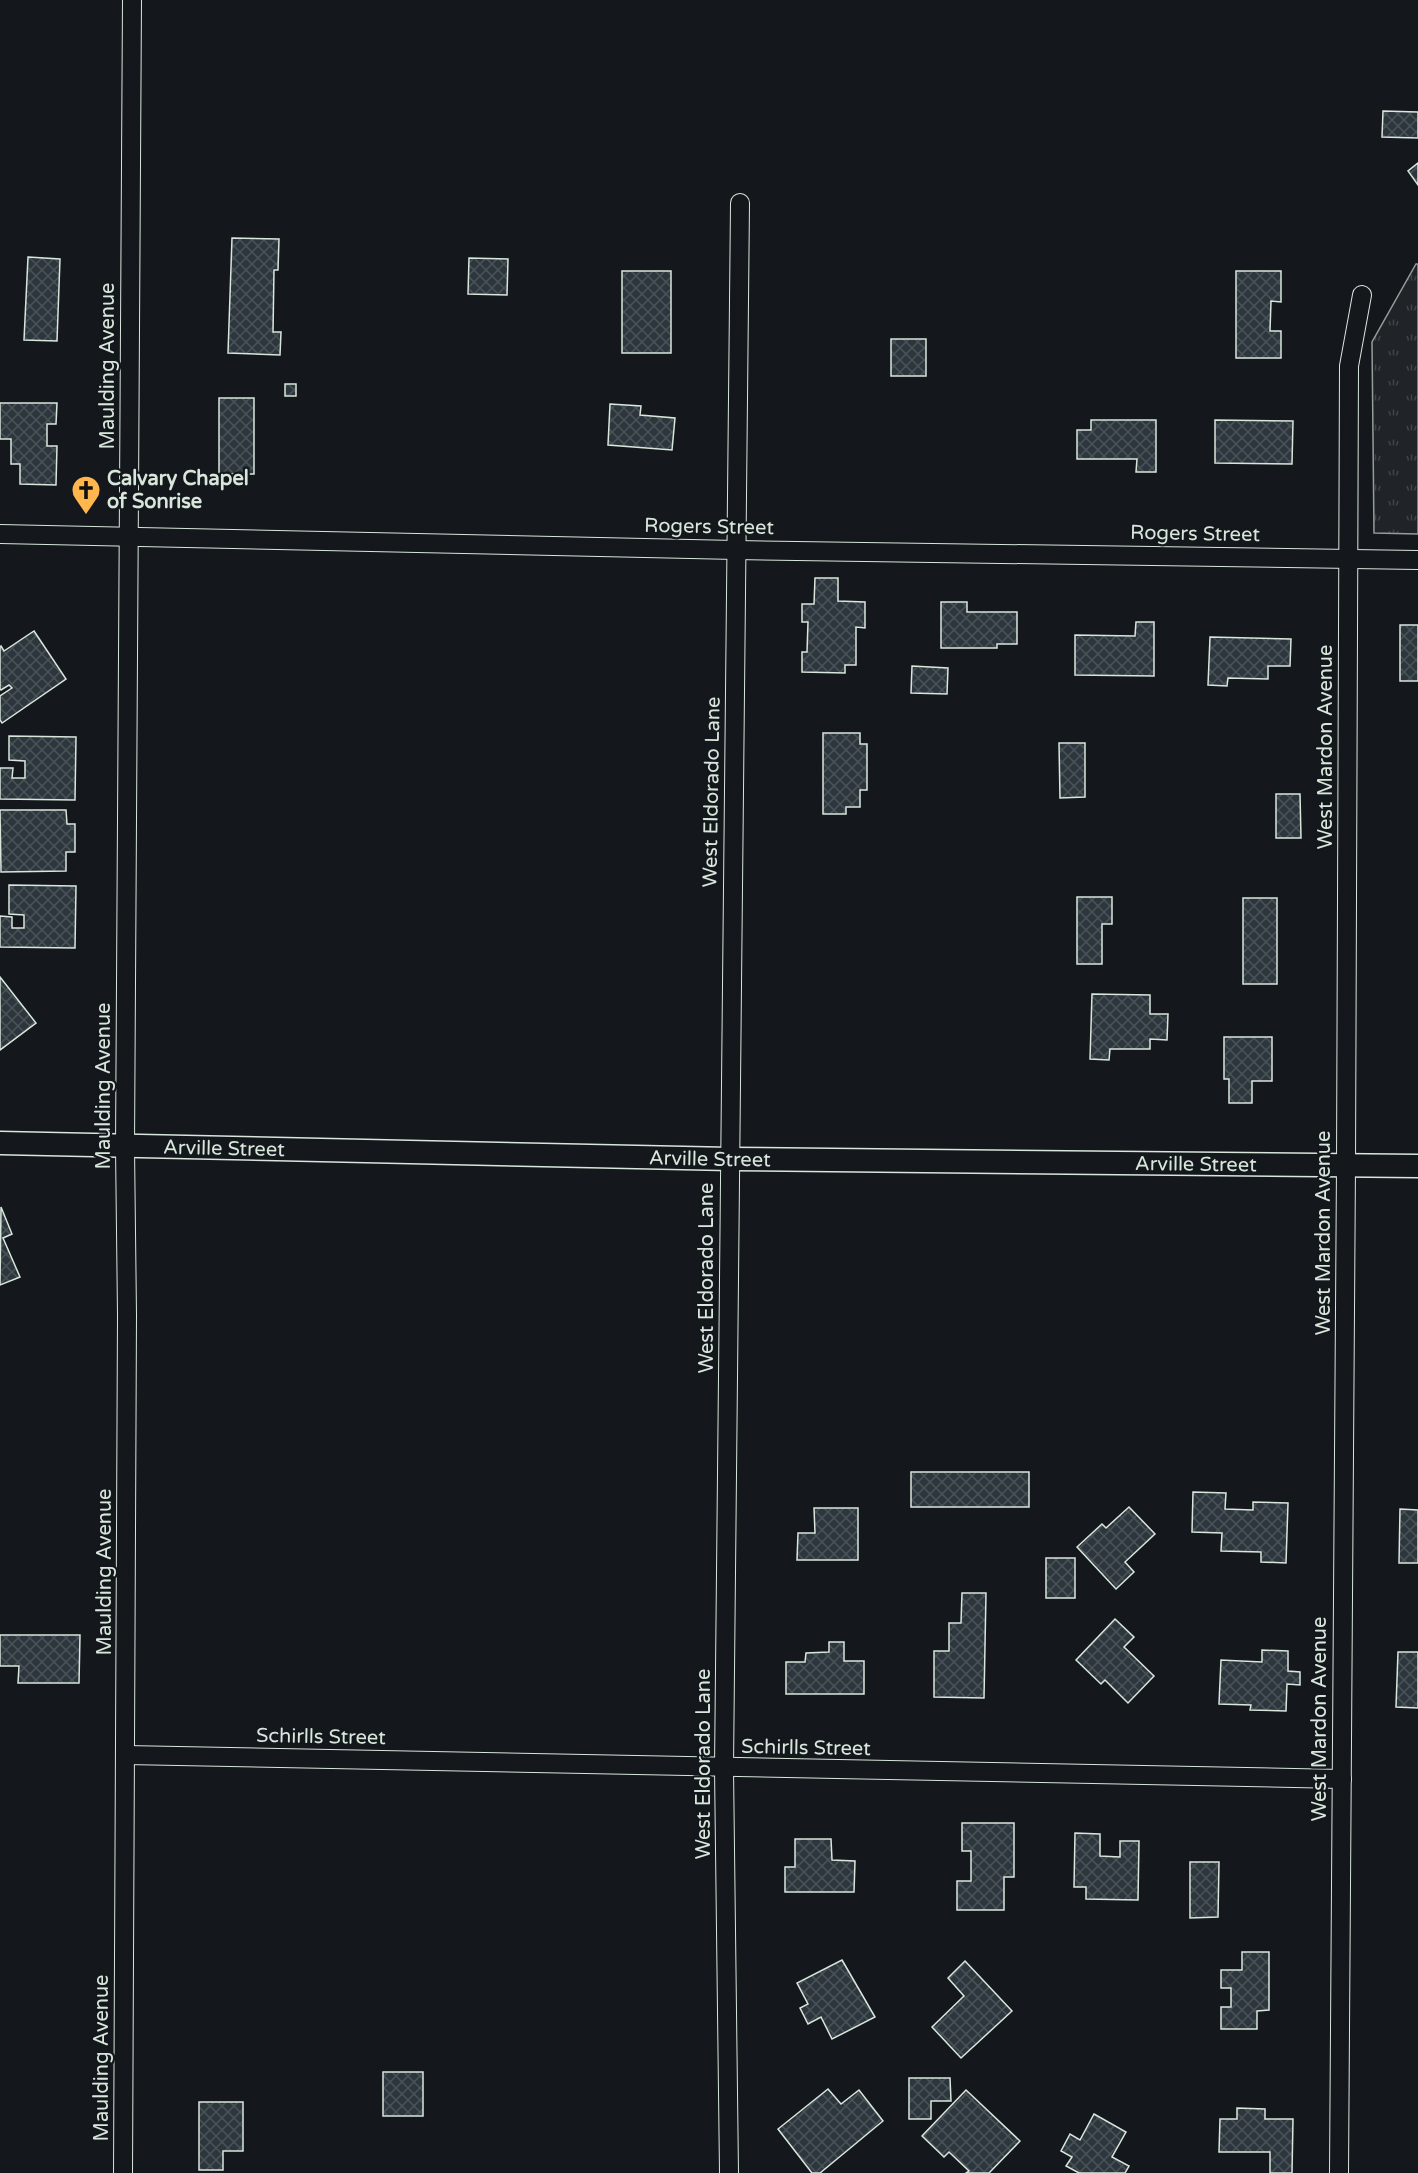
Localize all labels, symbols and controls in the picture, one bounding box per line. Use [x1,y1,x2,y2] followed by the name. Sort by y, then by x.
[96,283,120,449] street label: Maulding Avenue
[107,467,249,514] place label: Calvary Chapel of Sonrise
[70,474,102,516] church icon: Calvary Chapel of Sonrise
[644,514,775,540] street label: Rogers Street
[1130,521,1261,547] street label: Rogers Street
[1314,645,1338,849] street label: West Mardon Avenue
[698,696,726,888] street label: West Eldorado Lane
[92,1003,116,1169] street label: Maulding Avenue
[1312,1131,1336,1335] street label: West Mardon Avenue
[163,1136,285,1162] street label: Arville Street
[649,1146,771,1172] street label: Arville Street
[1135,1152,1257,1177] street label: Arville Street
[695,1183,719,1373] street label: West Eldorado Lane
[93,1489,117,1655] street label: Maulding Avenue
[1308,1617,1332,1821] street label: West Mardon Avenue
[692,1669,716,1859] street label: West Eldorado Lane
[256,1724,386,1750] street label: Schirlls Street
[741,1735,871,1761] street label: Schirlls Street
[90,1975,114,2141] street label: Maulding Avenue

